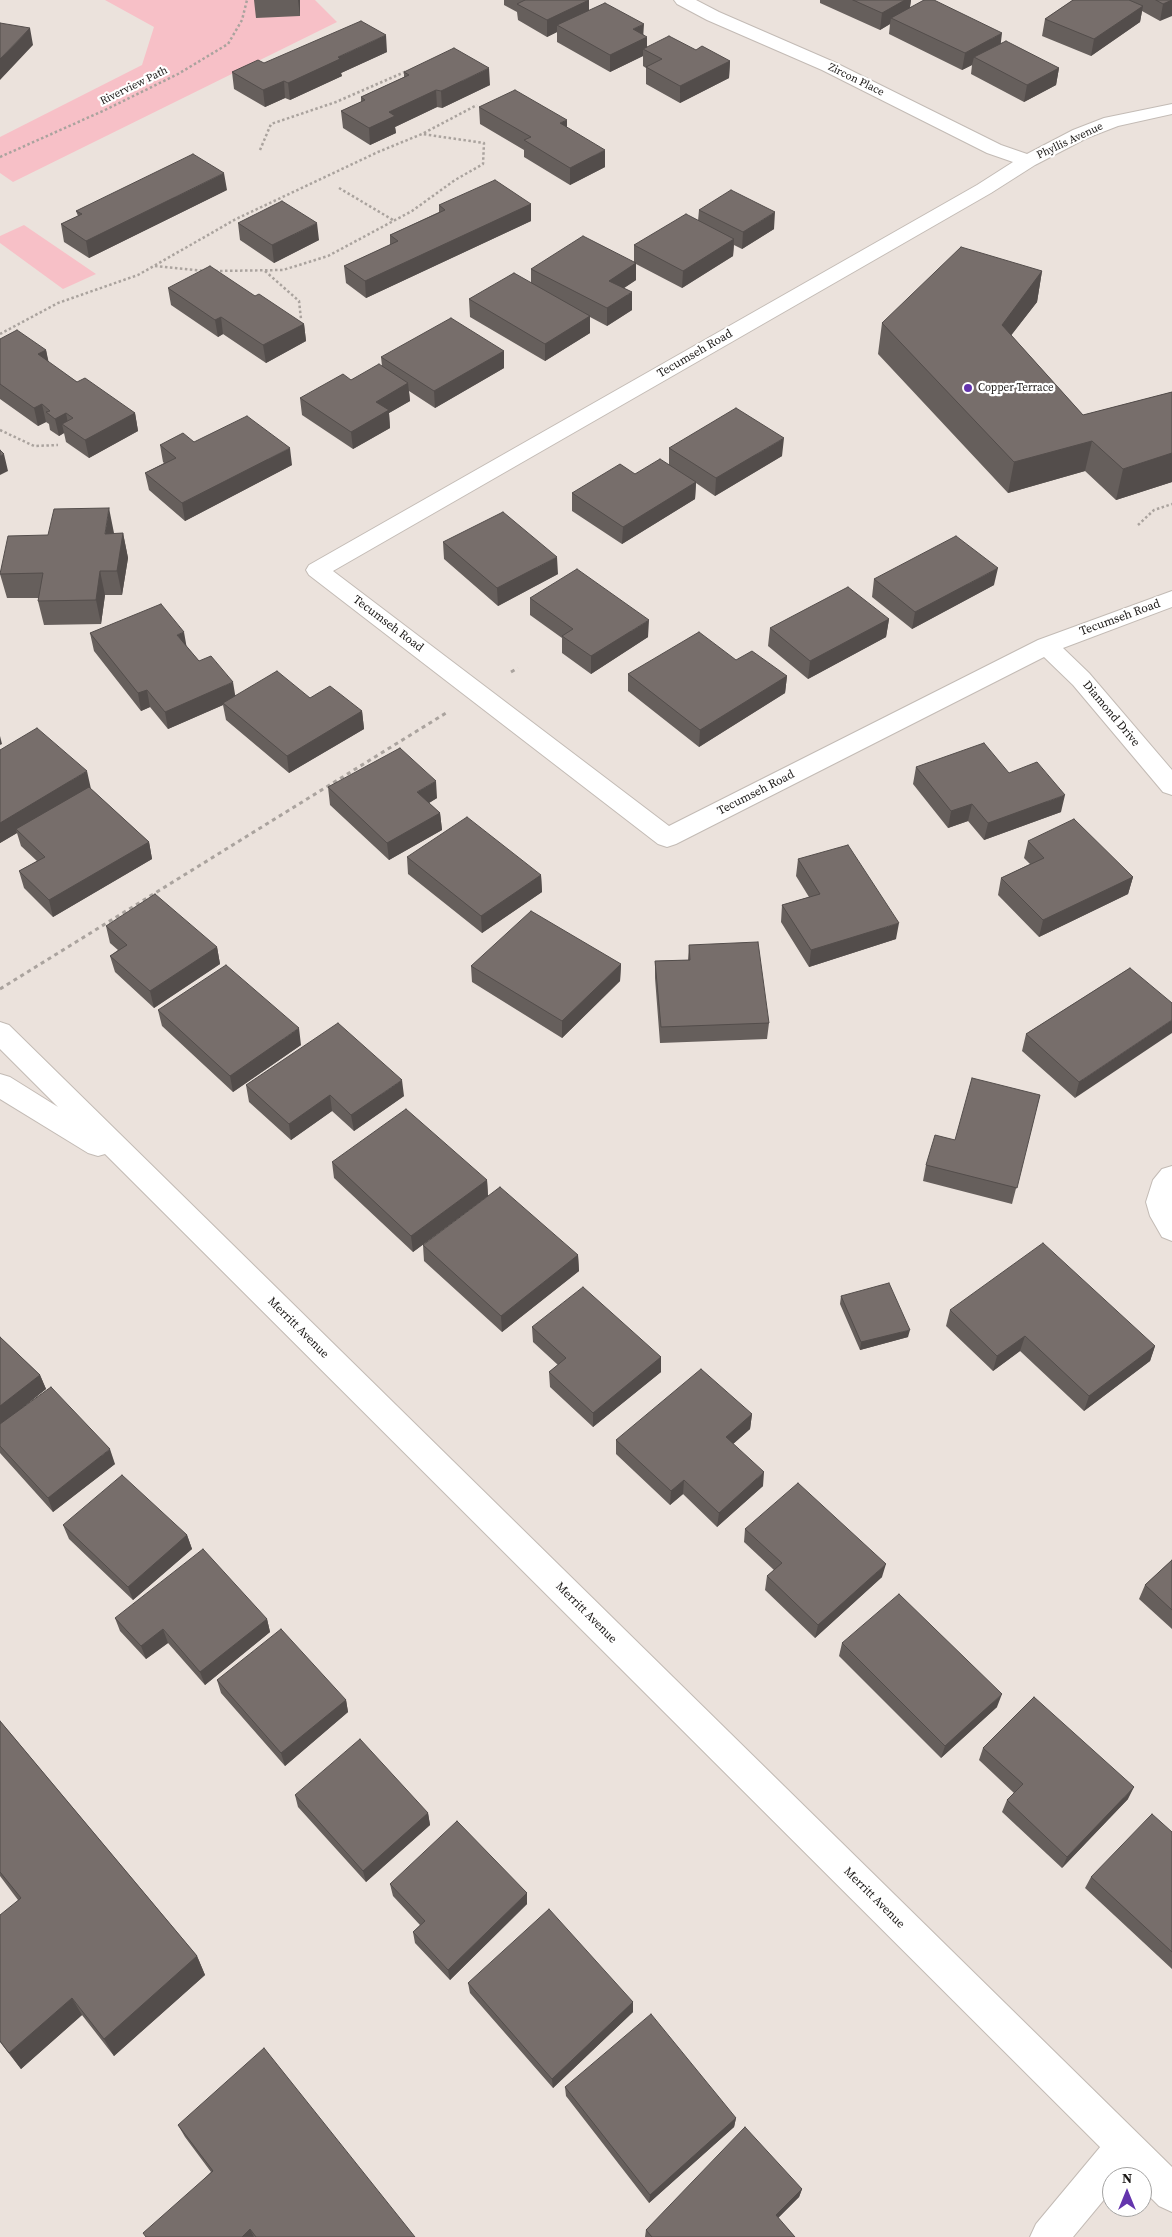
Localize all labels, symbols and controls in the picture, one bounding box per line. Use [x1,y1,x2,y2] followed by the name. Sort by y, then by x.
[826,61,886,99] street label: Zircon Place
[98,64,170,108] street label: Riverview Path
[1035,120,1105,162] street label: Phyllis Avenue
[655,327,735,381] street label: Tecumseh Road
[978,381,1054,395] place label: Copper Terrace
[962,382,974,394] marker: Copper Terrace
[350,593,426,655] street label: Tecumseh Road
[1078,597,1162,639] street label: Tecumseh Road
[1079,678,1143,750] street label: Diamond Drive
[715,767,797,819] street label: Tecumseh Road
[264,1294,332,1362] street label: Merritt Avenue
[552,1579,620,1647] street label: Merritt Avenue
[840,1864,908,1932] street label: Merritt Avenue
[1102,2167,1152,2217] north arrow
[1122,2168,1132,2188] text: N

